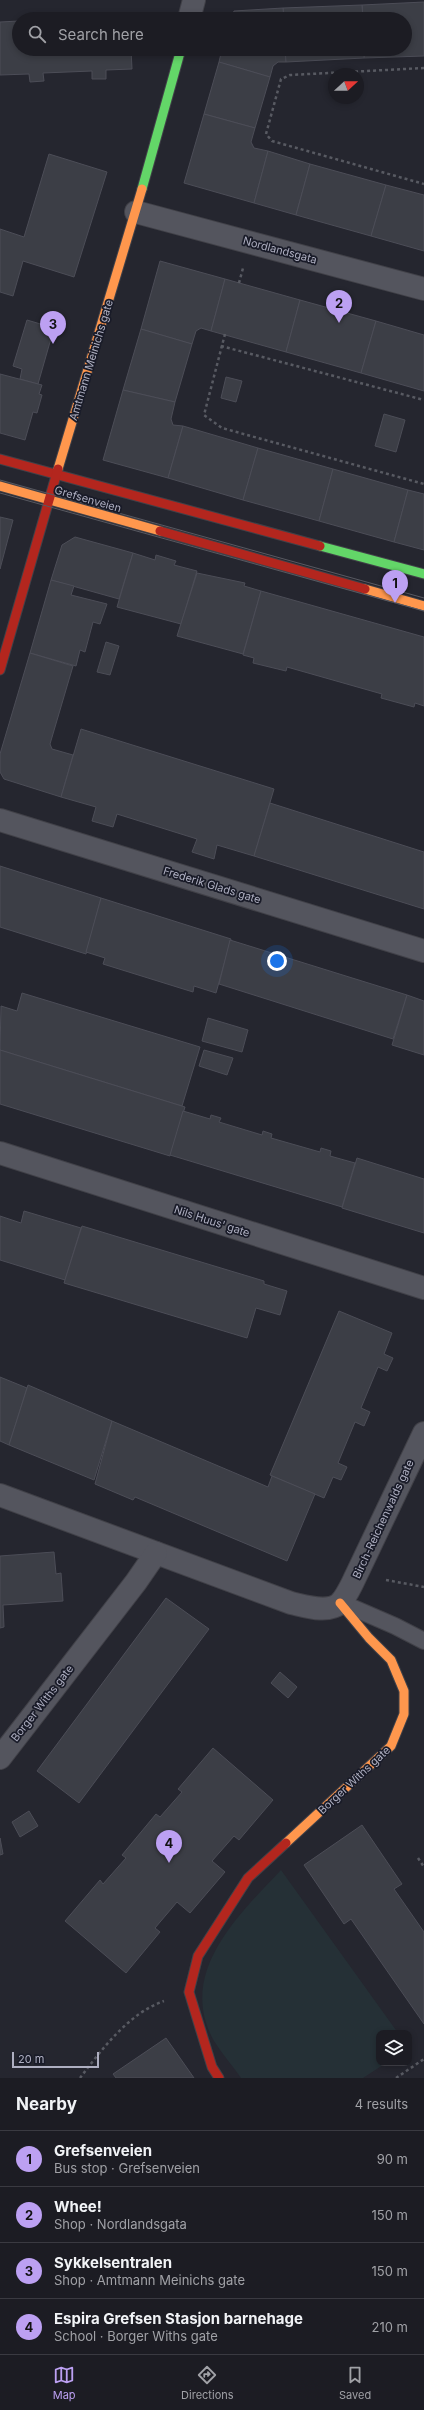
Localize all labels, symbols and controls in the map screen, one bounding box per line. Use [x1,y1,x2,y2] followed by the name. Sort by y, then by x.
[12,12,412,56] search box
[26,23,48,45] icon: search
[58,25,144,44] text: Search here
[328,68,364,104] north arrow
[241,233,319,267] street label: Nordlandsgata
[326,290,352,323] pin: 2
[66,298,116,422] street label: Amtmann Meinichs gate
[40,311,66,344] pin: 3
[53,483,123,515] street label: Grefsenveien
[382,570,408,603] pin: 1
[162,863,262,907] street label: Frederik Glads gate
[267,951,287,971] your location
[172,1202,252,1240] street label: Nils Huus' gate
[349,1457,417,1581] street label: Birch-Reichenwalds gate
[8,1662,76,1744] street label: Borger Withs gate
[315,1743,393,1817] street label: Borger Withs gate
[156,1830,182,1863] pin: 4
[376,2030,412,2066] map controls
[376,2030,412,2066] button: layers
[12,2050,99,2069] scale bar
[18,2052,44,2066] text: 20 m
[16,2094,77,2114] text: Nearby
[355,2096,408,2112] text: 4 results
[54,2141,152,2160] text: Grefsenveien
[26,2151,32,2167] text: 1
[377,2151,408,2167] text: 90 m
[54,2160,200,2176] text: Bus stop · Grefsenveien
[54,2197,102,2216] text: Whee!
[25,2207,33,2223] text: 2
[372,2207,408,2223] text: 150 m
[54,2216,187,2232] text: Shop · Nordlandsgata
[54,2253,172,2272] text: Sykkelsentralen
[25,2263,33,2279] text: 3
[372,2263,408,2279] text: 150 m
[54,2272,245,2288] text: Shop · Amtmann Meinichs gate
[54,2309,303,2328] text: Espira Grefsen Stasjon barnehage
[25,2319,33,2335] text: 4
[372,2319,408,2335] text: 210 m
[54,2328,218,2344] text: School · Borger Withs gate
[53,2364,76,2402] tab: Map
[181,2364,234,2402] tab: Directions
[339,2364,371,2402] tab: Saved

